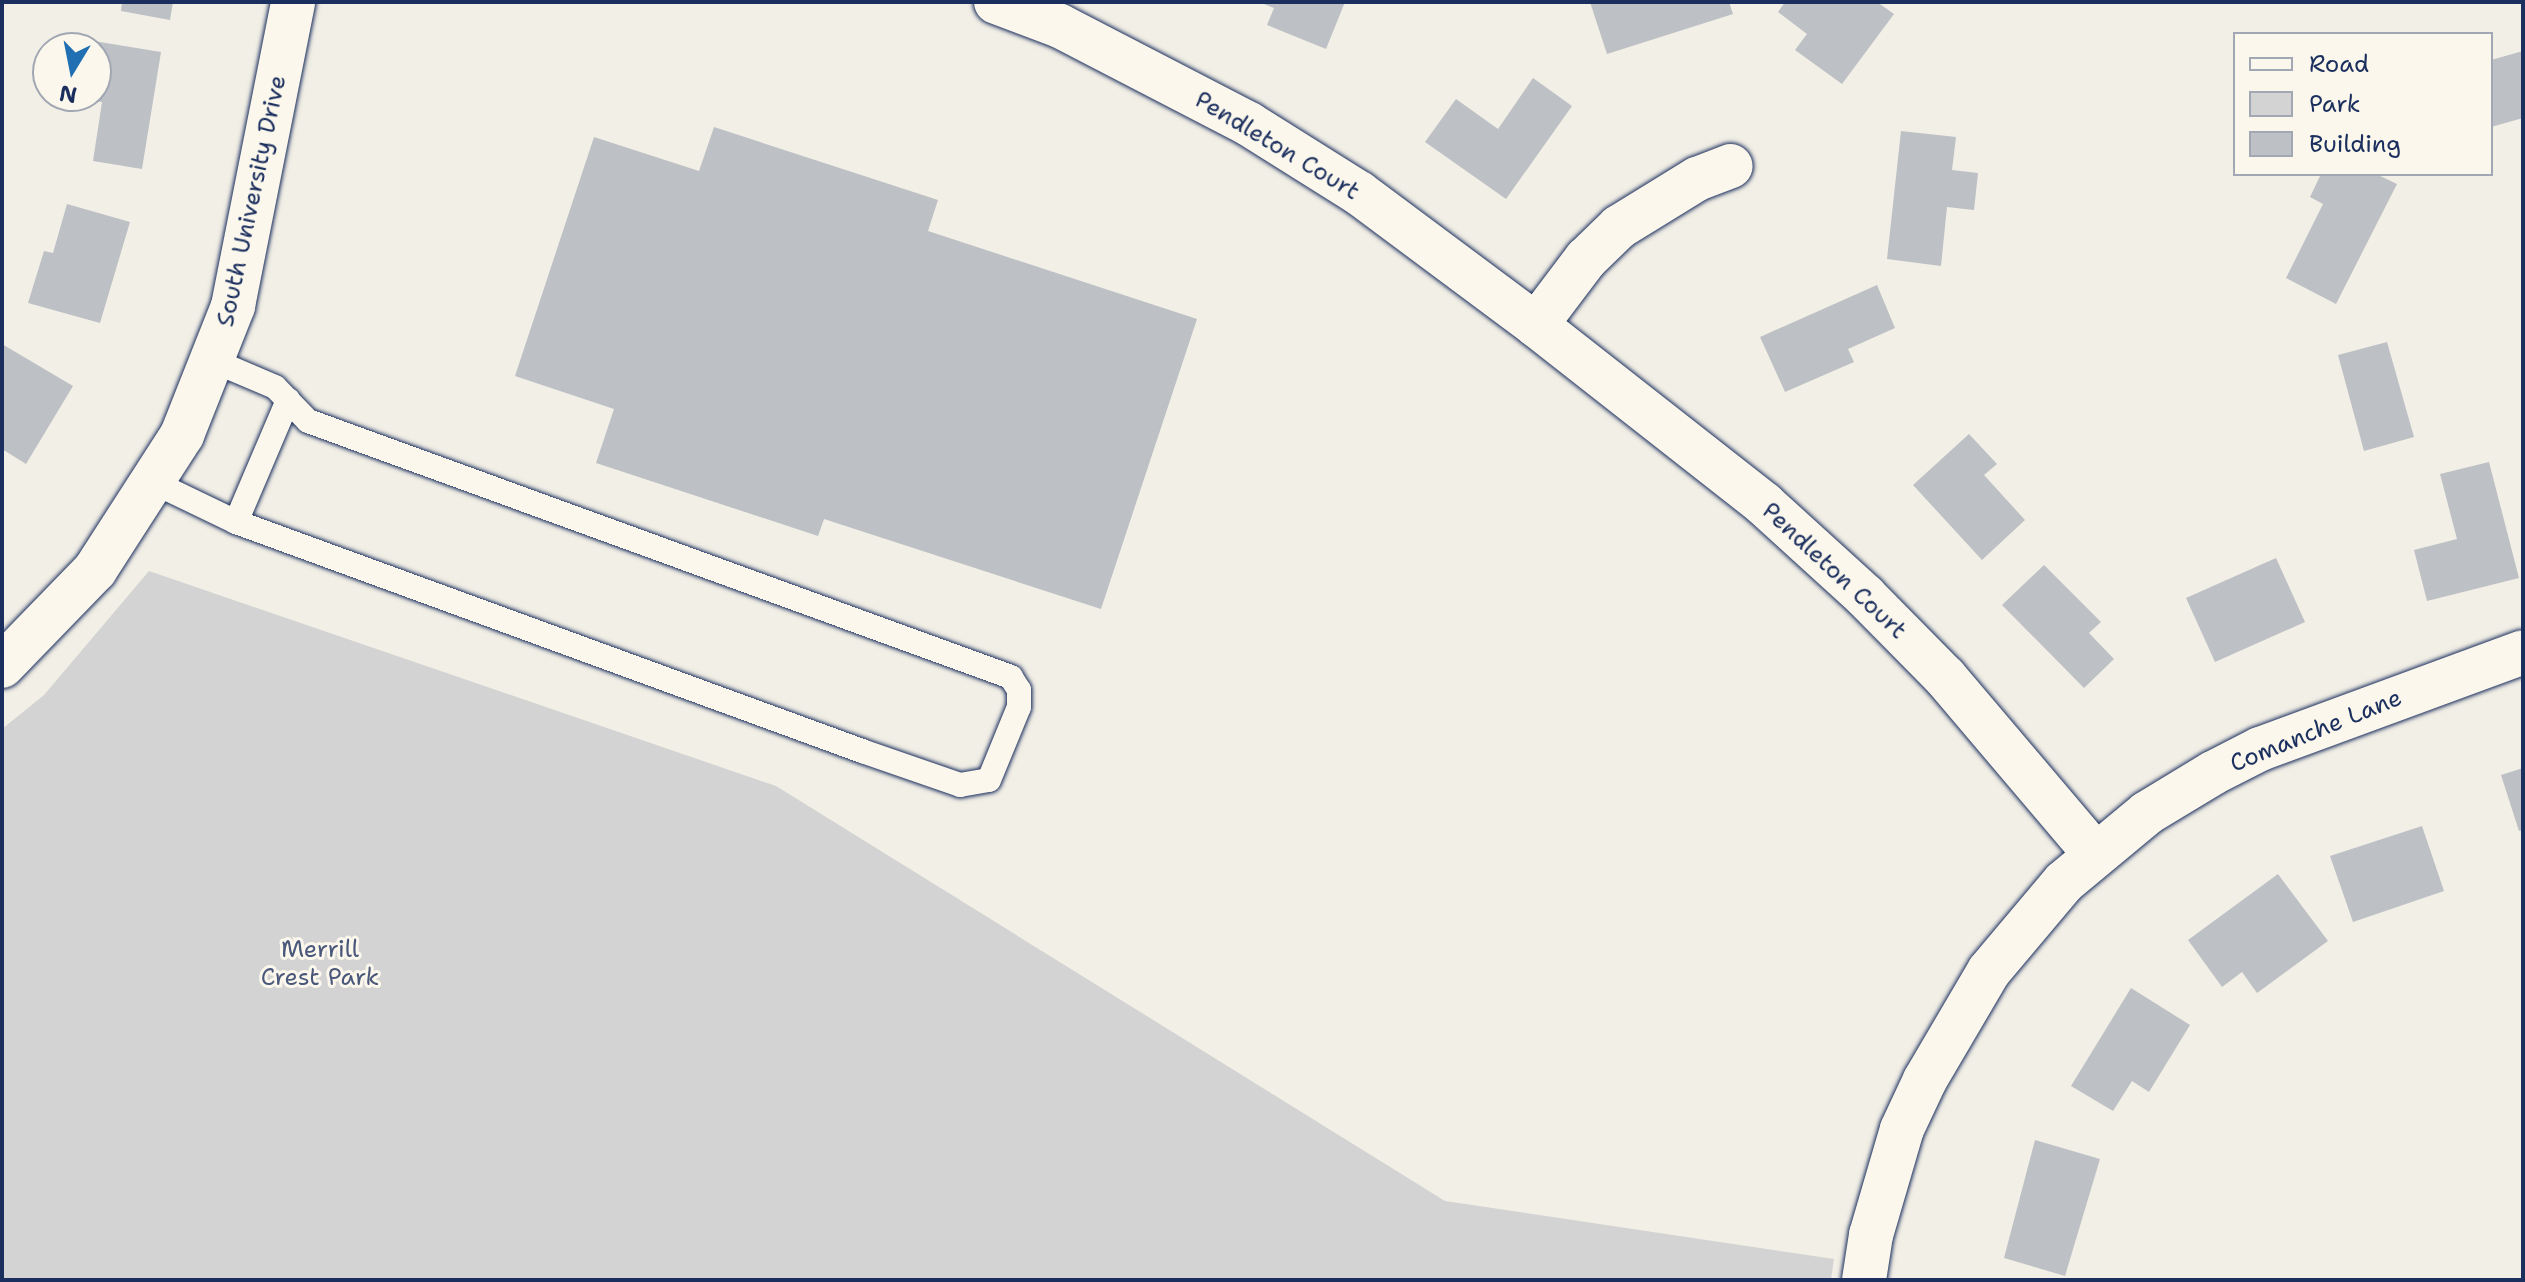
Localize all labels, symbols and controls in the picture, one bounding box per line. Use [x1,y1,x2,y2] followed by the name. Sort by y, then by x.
[32,32,112,112] north arrow
[2233,32,2493,176] legend
[2309,48,2369,80] text: Road
[211,73,293,329] street label: South University Drive
[57,78,79,110] text: N
[1189,86,1365,206] street label: Pendleton Court
[2309,88,2361,120] text: Park
[2309,128,2401,160] text: Building
[1756,497,1912,645] street label: Pendleton Court
[2226,683,2406,779] street label: Comanche Lane
[261,936,379,992] park label: Merrill Crest Park

